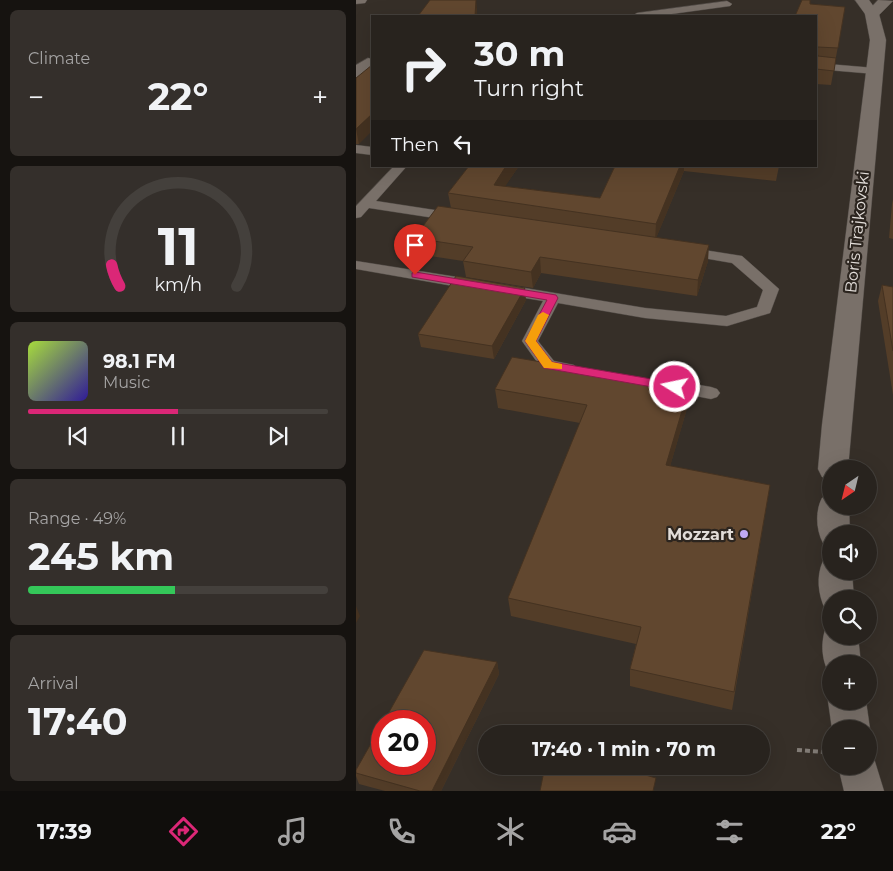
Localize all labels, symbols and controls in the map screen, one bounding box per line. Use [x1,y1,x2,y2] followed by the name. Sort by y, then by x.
[474,32,565,75] text: 30 m
[391,35,456,100] icon: right
[28,49,90,68] text: Climate
[148,73,208,120] text: 22°
[474,75,584,102] text: Turn right
[28,80,44,114] text: −
[312,80,328,114] text: +
[449,130,477,158] icon: left
[391,133,439,156] text: Then
[841,170,873,294] street label: Boris Trajkovski
[158,215,198,278] text: 11
[394,224,436,275] pin
[401,231,429,259] icon: arrive
[154,274,202,295] text: km/h
[103,350,176,373] text: 98.1 FM
[648,360,700,412] position arrow
[103,373,150,392] text: Music
[64,422,92,450] icon: previous
[164,422,192,450] icon: pause
[264,422,292,450] icon: next
[822,460,877,515] north arrow
[822,460,877,775] map controls
[28,509,126,528] text: Range · 49%
[667,525,734,544] place label: Mozzart
[822,525,877,580] button: sound
[738,528,750,540] marker: Mozzart
[28,533,174,580] text: 245 km
[822,590,877,645] button: search
[822,655,877,710] button: +
[28,674,78,693] text: Arrival
[28,698,128,745] text: 17:40
[371,710,436,775] speed limit sign: 20
[822,720,877,775] button: −
[532,738,716,761] text: 17:40 · 1 min · 70 m
[166,814,201,849] icon: directions
[275,814,310,849] icon: music
[384,814,419,849] icon: phone
[493,814,528,849] icon: climate
[602,814,637,849] icon: car
[712,814,747,849] icon: filters
[37,818,92,845] text: 17:39
[821,818,856,845] text: 22°

